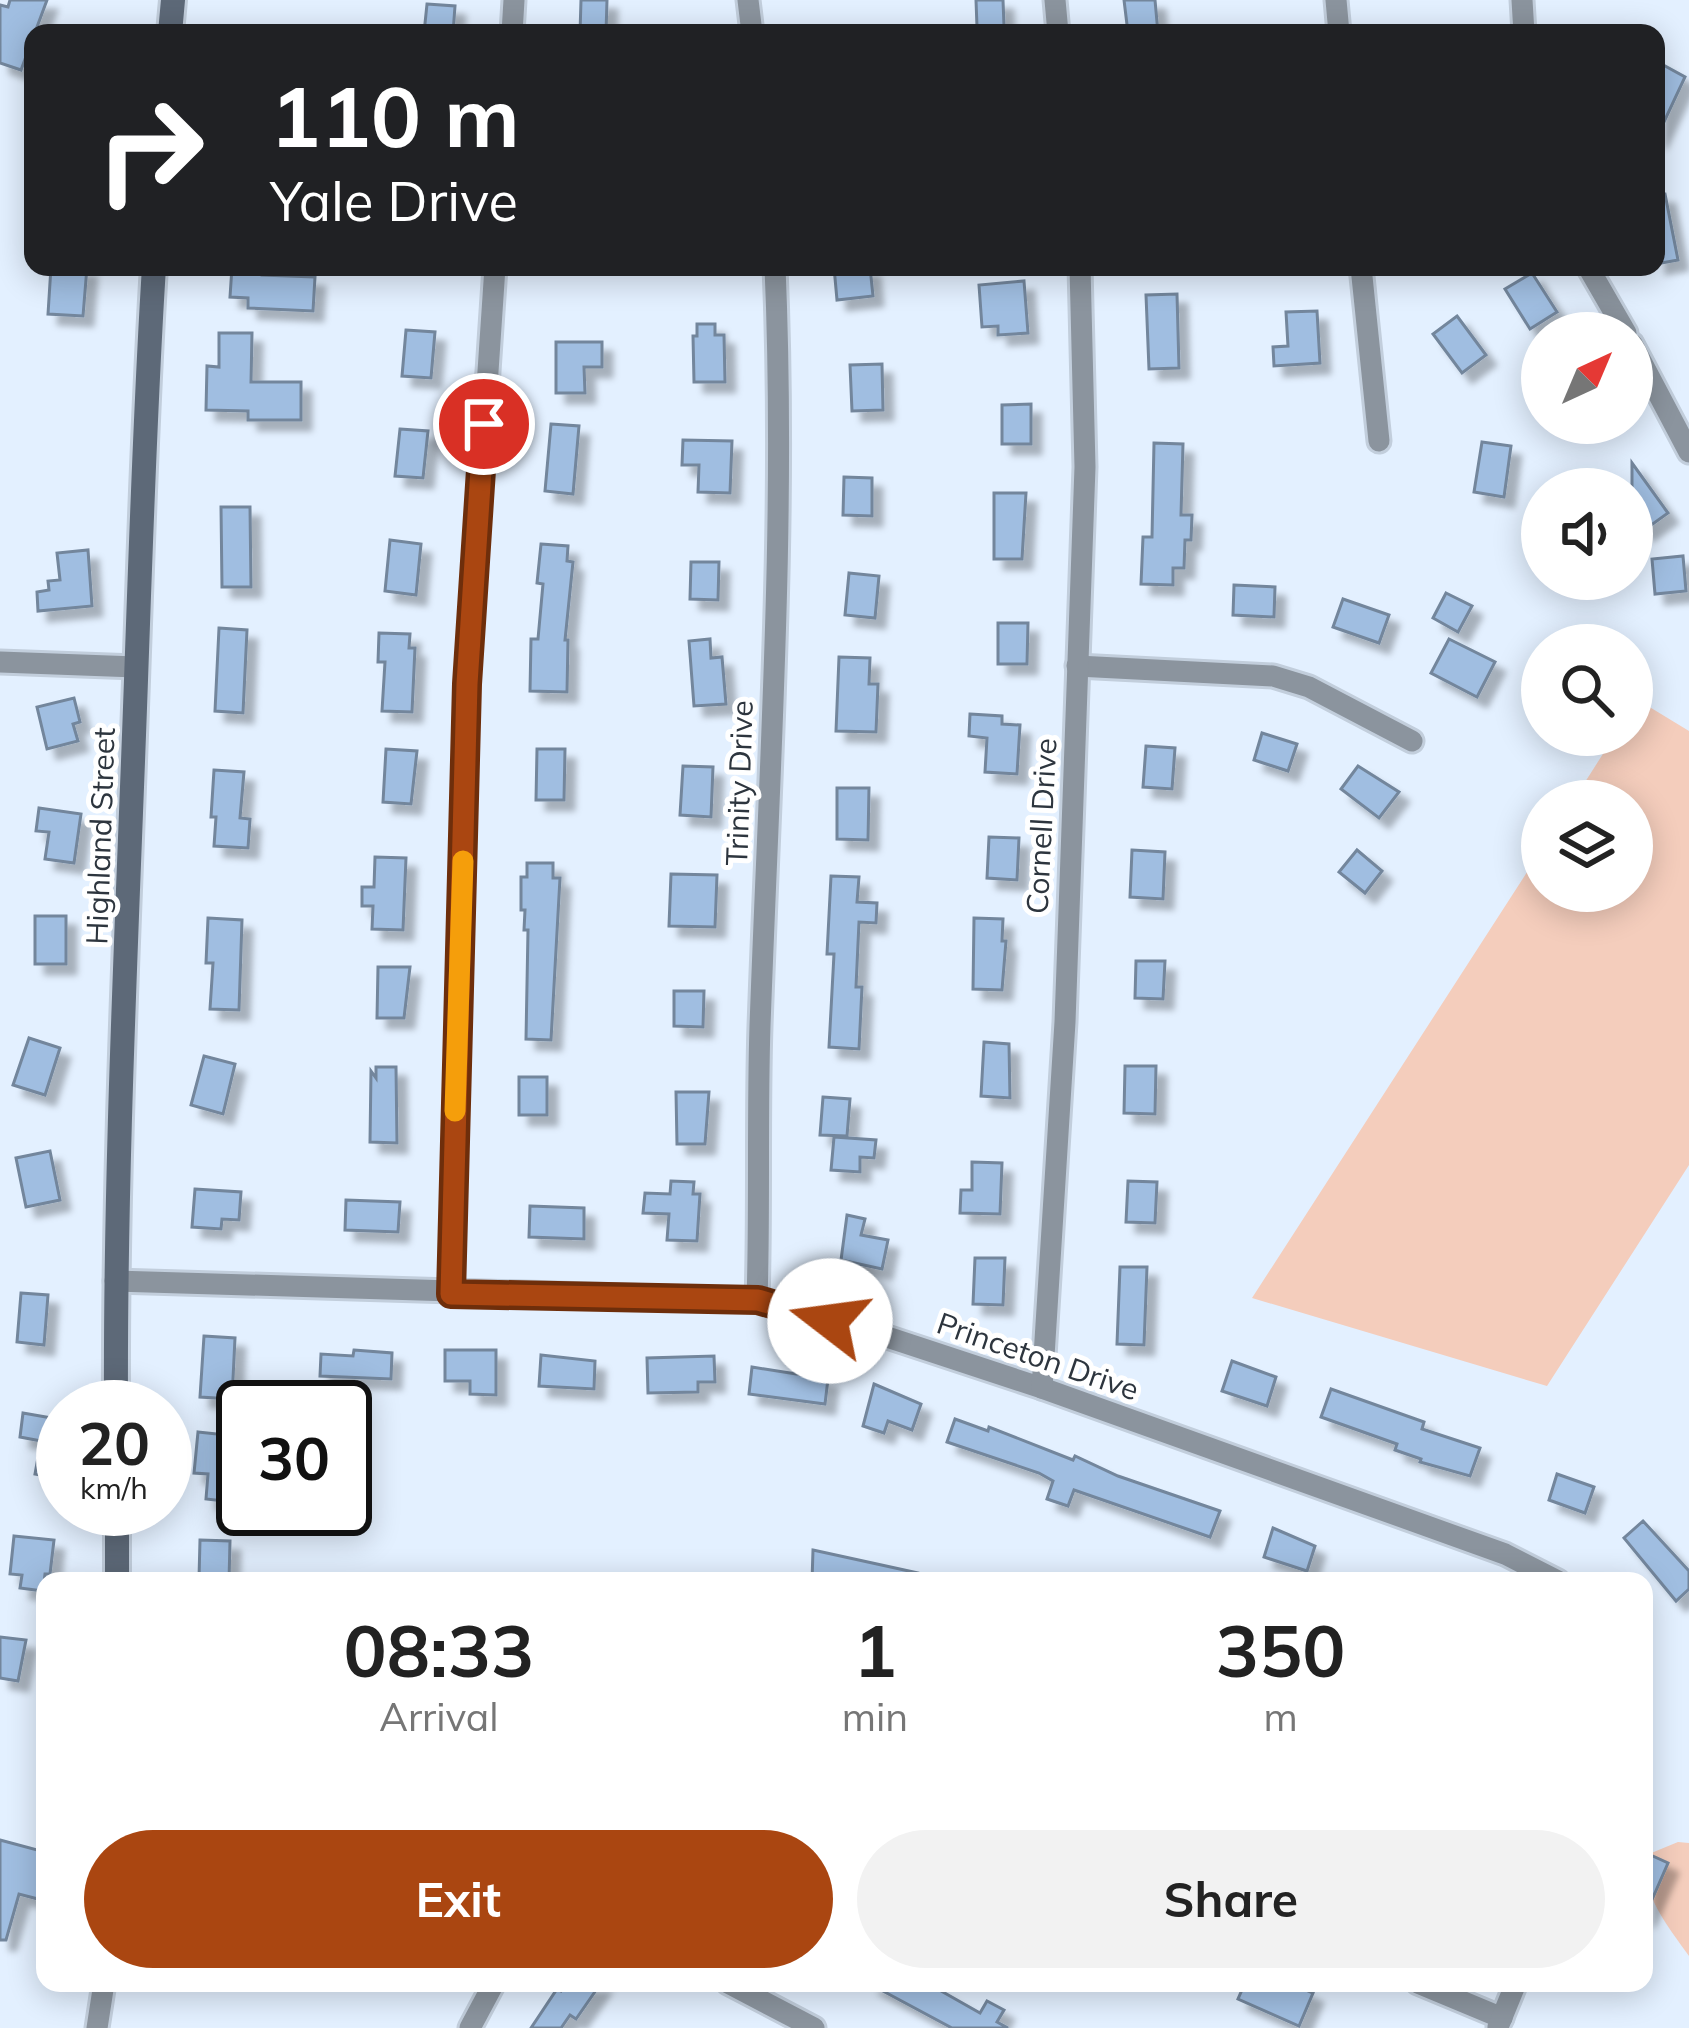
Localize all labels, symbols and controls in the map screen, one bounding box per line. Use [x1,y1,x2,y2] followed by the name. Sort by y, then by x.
[270,63,520,168] text: 110 m
[72,72,228,228] icon: right
[270,167,518,235] text: Yale Drive
[1521,312,1653,444] north arrow
[1521,312,1653,912] map controls
[433,373,535,475] pin
[451,391,517,457] icon: arrive
[1521,468,1653,600] button: sound
[1521,624,1653,756] button: search
[717,700,761,866] street label: Trinity Drive
[77,727,123,945] street label: Highland Street
[1017,737,1065,915] street label: Cornell Drive
[1521,780,1653,912] button: layers
[767,1258,893,1384] position arrow
[932,1304,1144,1408] street label: Princeton Drive
[216,1380,372,1536] speed limit sign: 30
[78,1405,150,1480] text: 20
[80,1469,148,1507] text: km/h
[344,1605,534,1695] text: 08:33
[853,1605,897,1695] text: 1
[1216,1605,1345,1695] text: 350
[379,1692,499,1741] text: Arrival
[842,1692,908,1741] text: min
[1263,1692,1298,1741] text: m
[84,1830,833,1968] button: Exit
[857,1830,1605,1968] button: Share

